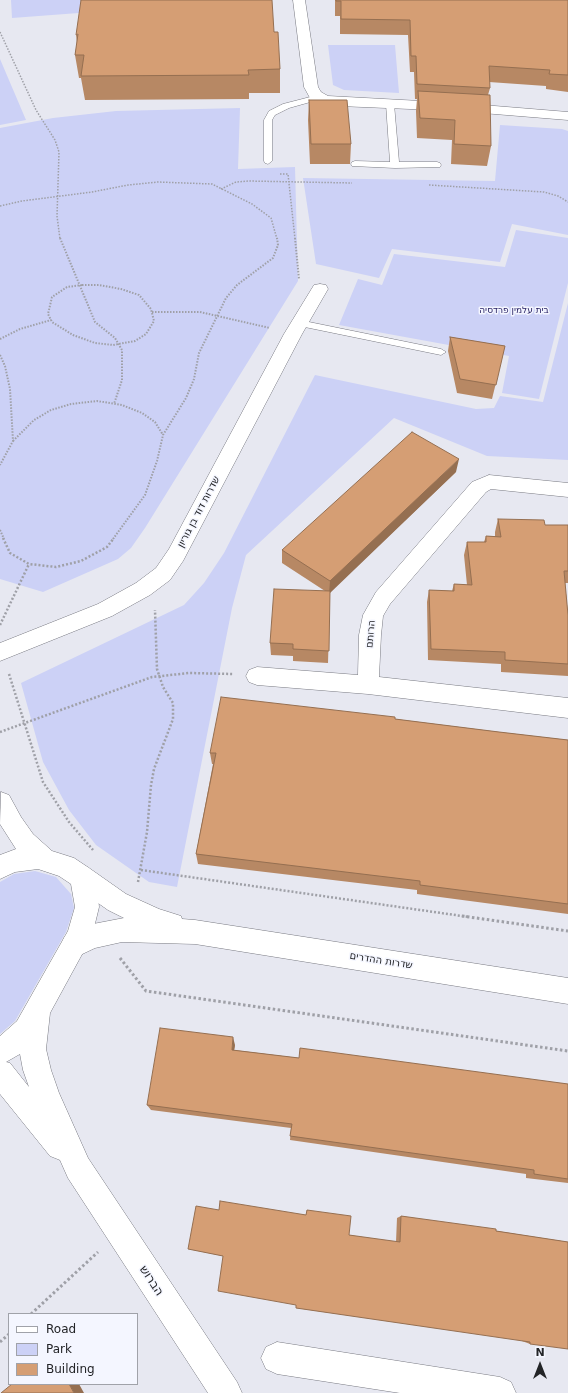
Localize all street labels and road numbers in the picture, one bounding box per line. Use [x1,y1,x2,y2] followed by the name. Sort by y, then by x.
[175,474,223,550] street label: שדרות דוד בן גוריון
[364,619,378,649] street label: הרותם
[349,950,413,972] street label: שדרות ההדרים
[136,1263,166,1299] street label: הברוש

